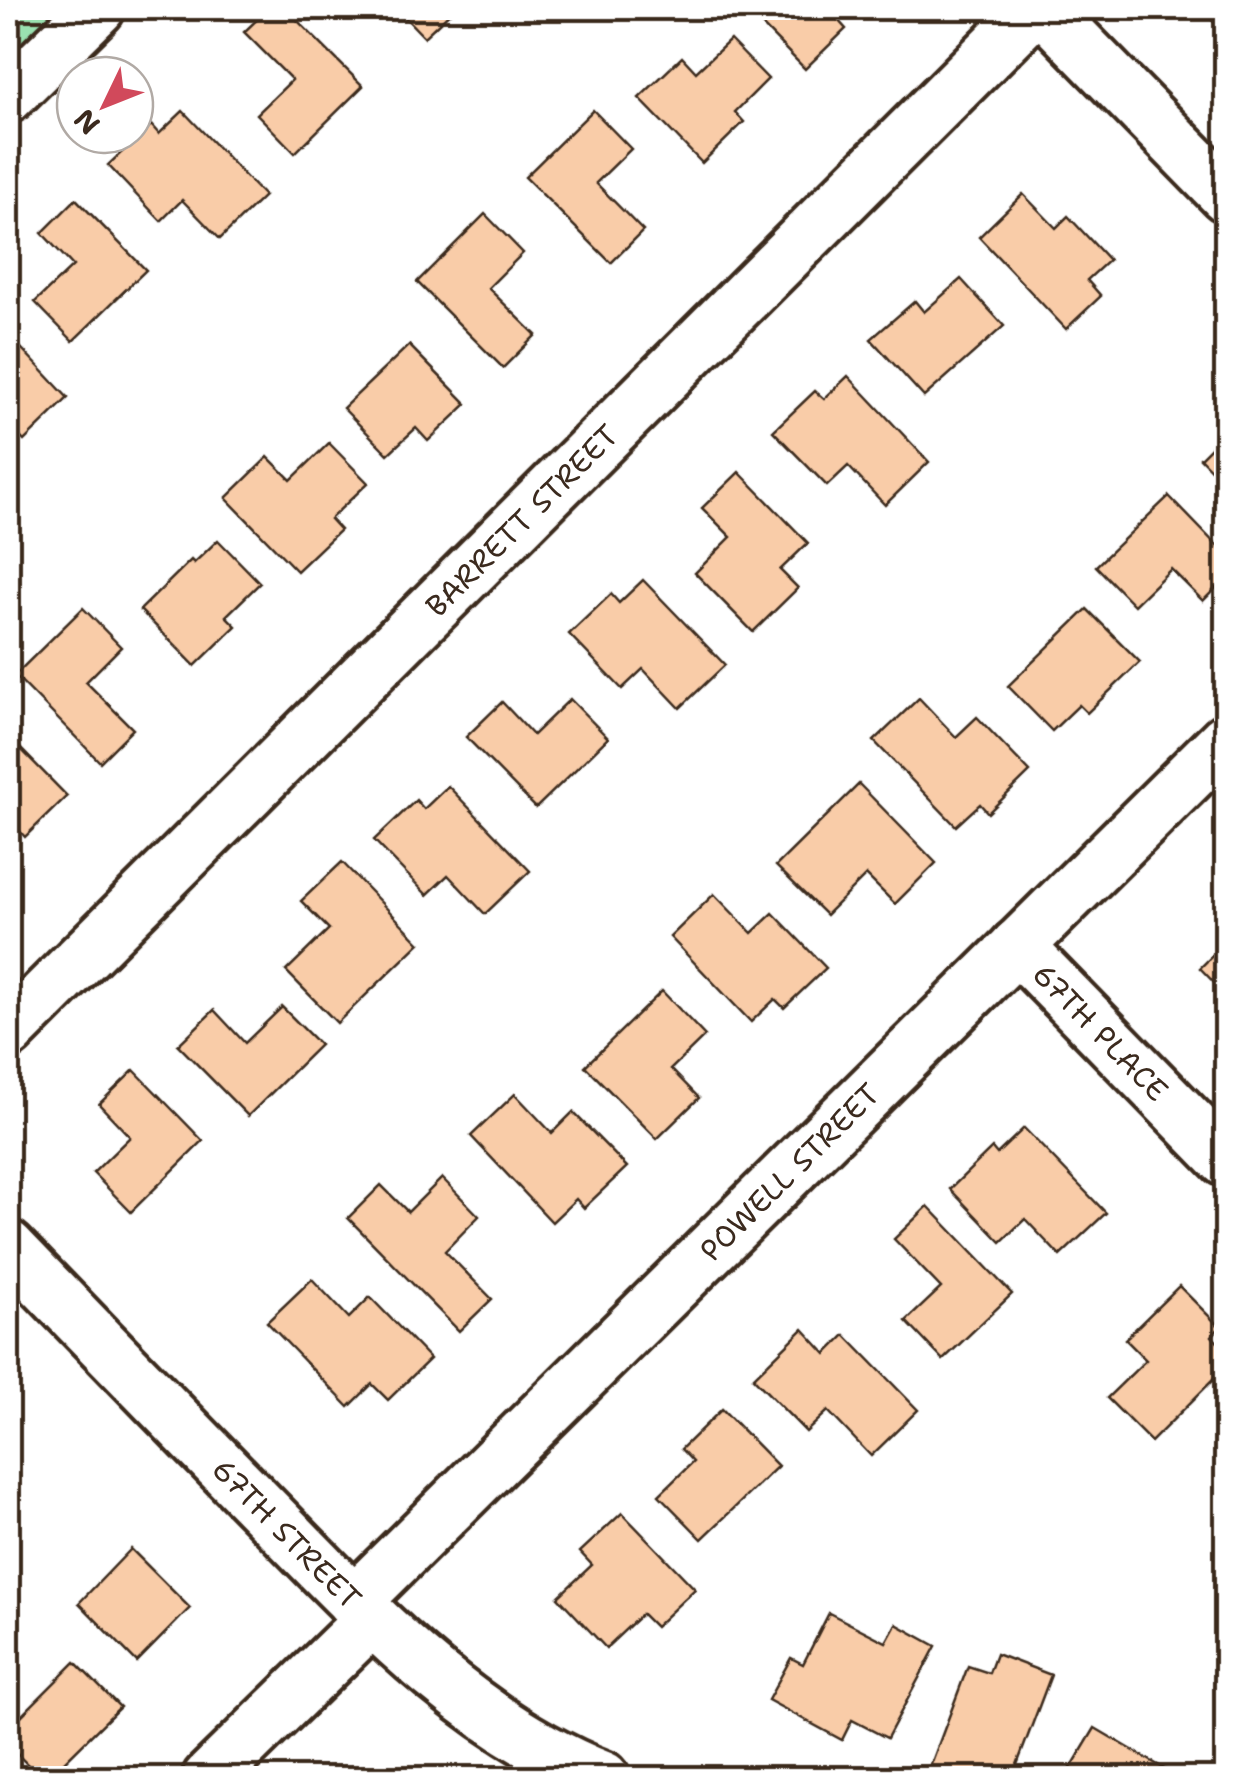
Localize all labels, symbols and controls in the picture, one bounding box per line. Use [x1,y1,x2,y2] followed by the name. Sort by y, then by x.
[55,55,155,155] north arrow
[65,101,108,143] text: N
[416,415,627,625] street label: BARRETT STREET
[1024,954,1178,1110] street label: 67TH PLACE
[690,1074,888,1270] street label: POWELL STREET
[204,1449,371,1618] street label: 67TH STREET

